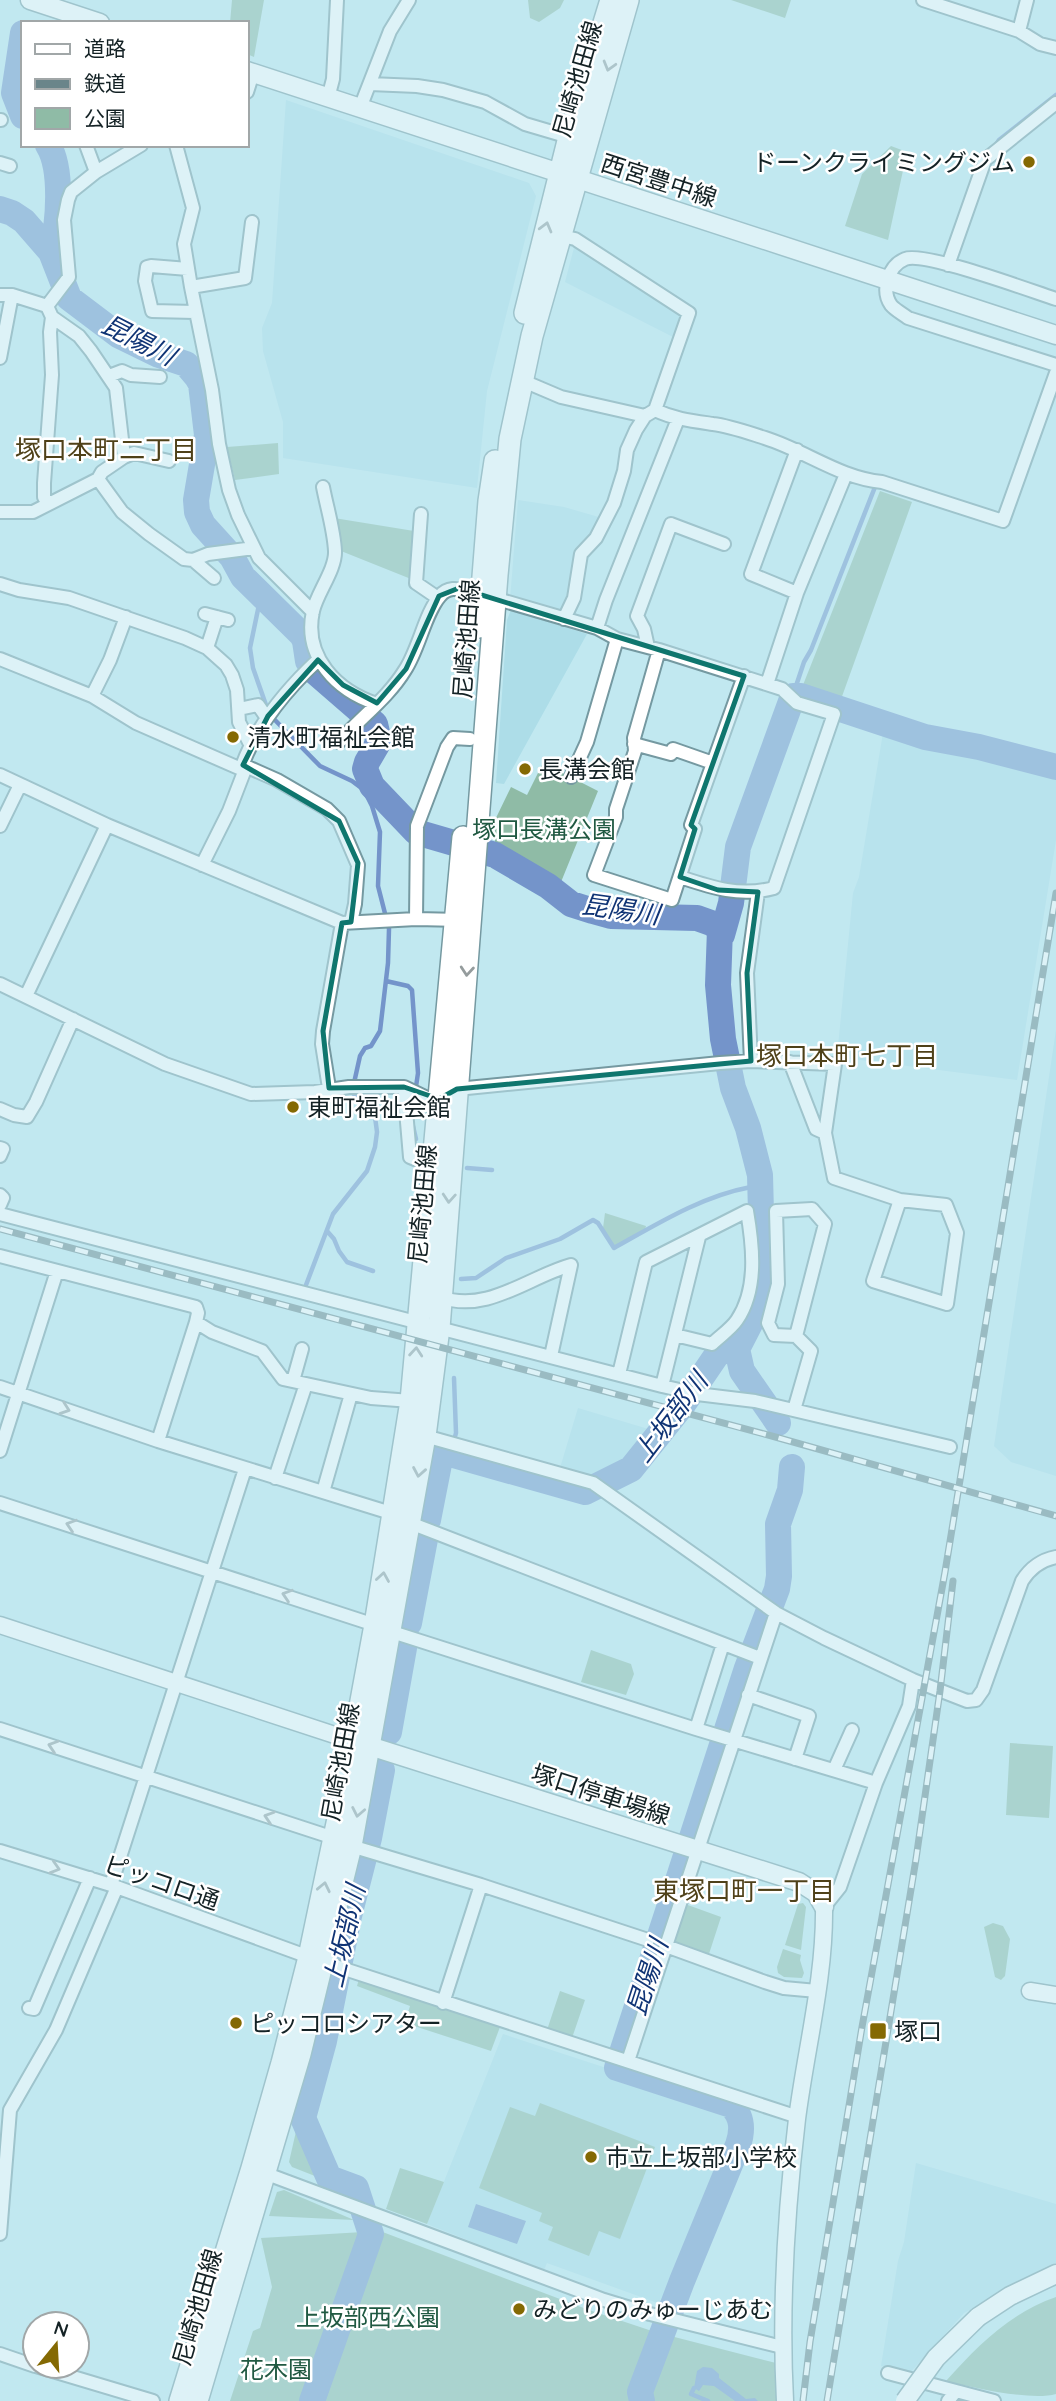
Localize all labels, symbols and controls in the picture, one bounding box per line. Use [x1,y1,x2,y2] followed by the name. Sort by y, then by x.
[546,17,608,141] street label: 尼崎池田線
[21,21,248,147] legend
[84,35,126,61] text: 道路
[602,59,617,71] one-way arrow
[84,70,126,96] text: 鉄道
[84,105,126,131] text: 公園
[597,147,721,213] street label: 西宮豊中線
[752,147,1015,177] place label: ドーンクライミングジム
[1021,154,1037,170] marker: ドーンクライミングジム
[538,222,552,234] one-way arrow
[97,308,184,374] water label: 昆陽川
[15,433,197,466] district label: 塚口本町二丁目
[447,578,485,700] street label: 尼崎池田線
[247,722,415,752] place label: 清水町福祉会館
[225,729,241,745] marker: 清水町福祉会館
[539,754,635,784] place label: 長溝会館
[517,761,533,777] marker: 長溝会館
[472,814,616,844] park label: 塚口長溝公園
[580,887,665,931] water label: 昆陽川
[460,966,475,977] one-way arrow
[756,1039,938,1072] district label: 塚口本町七丁目
[307,1092,451,1122] place label: 東町福祉会館
[285,1099,301,1115] marker: 東町福祉会館
[402,1143,442,1265] street label: 尼崎池田線
[442,1192,457,1203] one-way arrow
[408,1346,423,1357] one-way arrow
[626,1363,716,1468] water label: 上坂部川
[58,1401,70,1415] one-way arrow
[412,1466,427,1478] one-way arrow
[65,1519,77,1534] one-way arrow
[375,1571,390,1583] one-way arrow
[281,1589,294,1603] one-way arrow
[315,1700,365,1824] street label: 尼崎池田線
[47,1740,59,1755] one-way arrow
[528,1757,674,1831] street label: 塚口停車場線
[351,1806,366,1818] one-way arrow
[264,1811,276,1825] one-way arrow
[100,1848,224,1916] street label: ピッコロ通
[49,1859,61,1874] one-way arrow
[653,1874,835,1907] district label: 東塚口町一丁目
[316,1879,372,1990] water label: 上坂部川
[315,1881,330,1893] one-way arrow
[619,1932,676,2019] water label: 昆陽川
[250,2008,442,2038] place label: ピッコロシアター
[228,2015,244,2031] marker: ピッコロシアター
[894,2016,942,2046] place label: 塚口
[868,2021,888,2041] marker: 塚口
[605,2142,797,2172] place label: 市立上坂部小学校
[583,2149,599,2165] marker: 市立上坂部小学校
[166,2245,228,2369] street label: 尼崎池田線
[533,2294,773,2324] place label: みどりのみゅーじあむ
[511,2301,527,2317] marker: みどりのみゅーじあむ
[296,2302,440,2332] park label: 上坂部西公園
[21,2310,91,2380] north arrow
[51,2315,72,2342] text: N
[240,2354,312,2384] park label: 花木園

